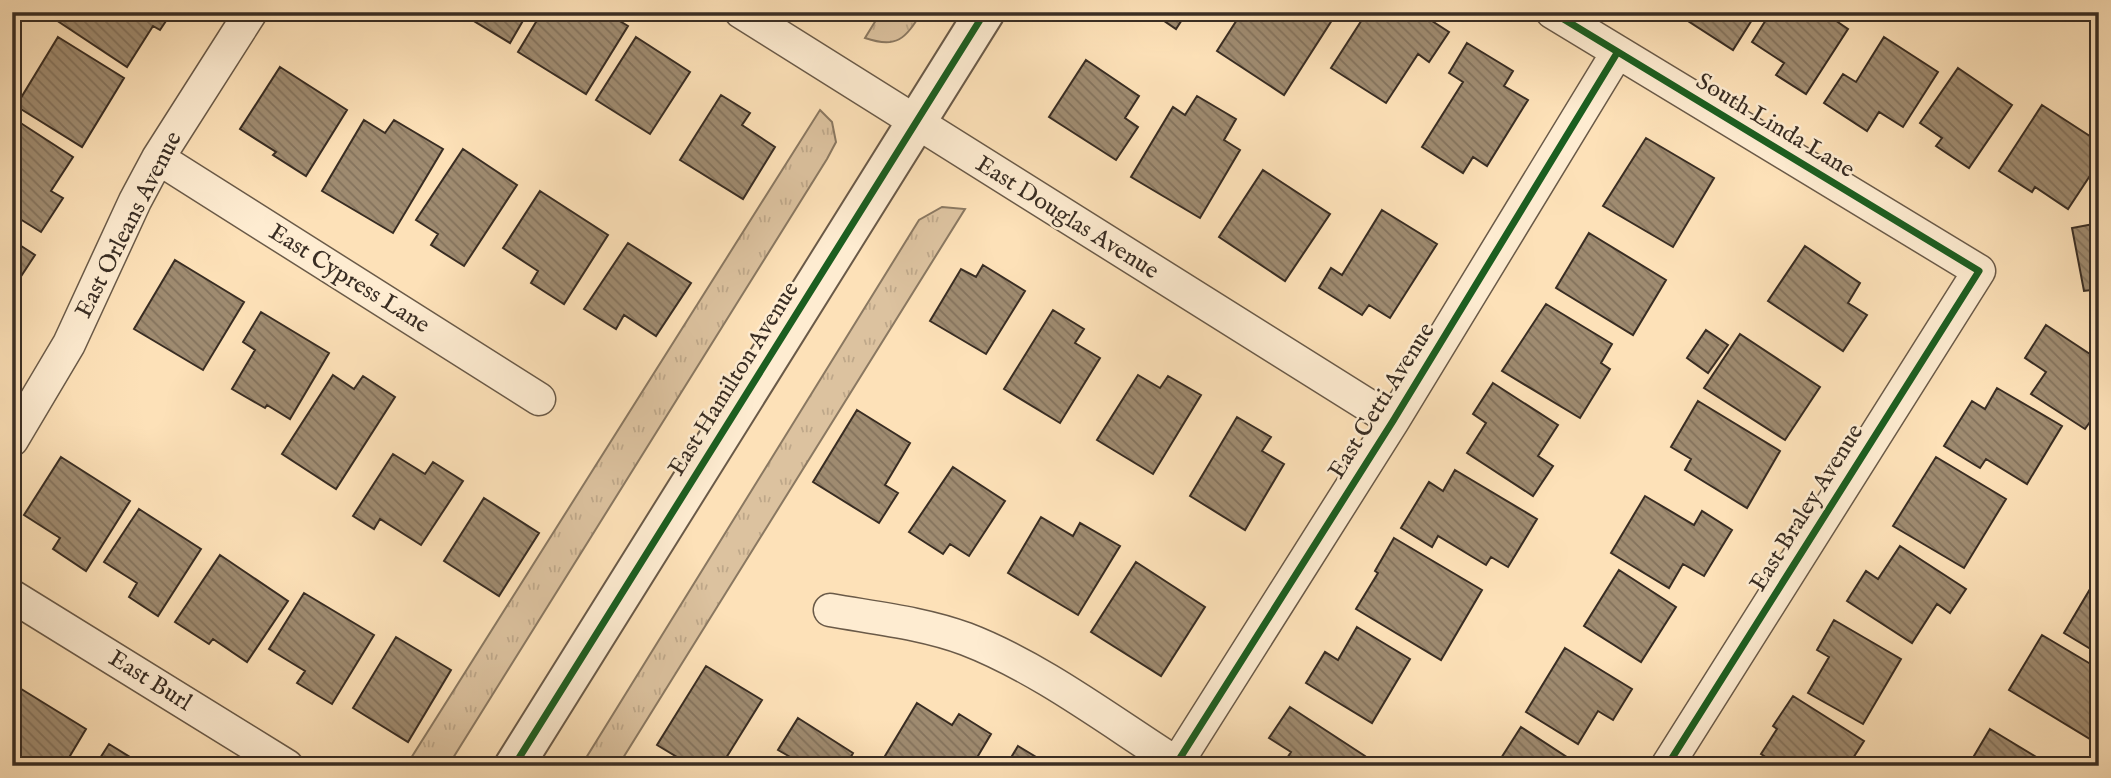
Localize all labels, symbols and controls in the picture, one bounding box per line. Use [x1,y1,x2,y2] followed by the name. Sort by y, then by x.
[1690,66,1860,186] street label: South Linda Lane
[69,127,189,323] street label: East Orleans Avenue
[970,149,1164,287] street label: East Douglas Avenue
[263,217,435,341] street label: East Cypress Lane
[662,276,806,482] street label: East Hamilton Avenue
[1322,317,1442,485] street label: East Cetti Avenue
[1743,418,1871,598] street label: East Braley Avenue
[103,643,198,719] street label: East Burl

